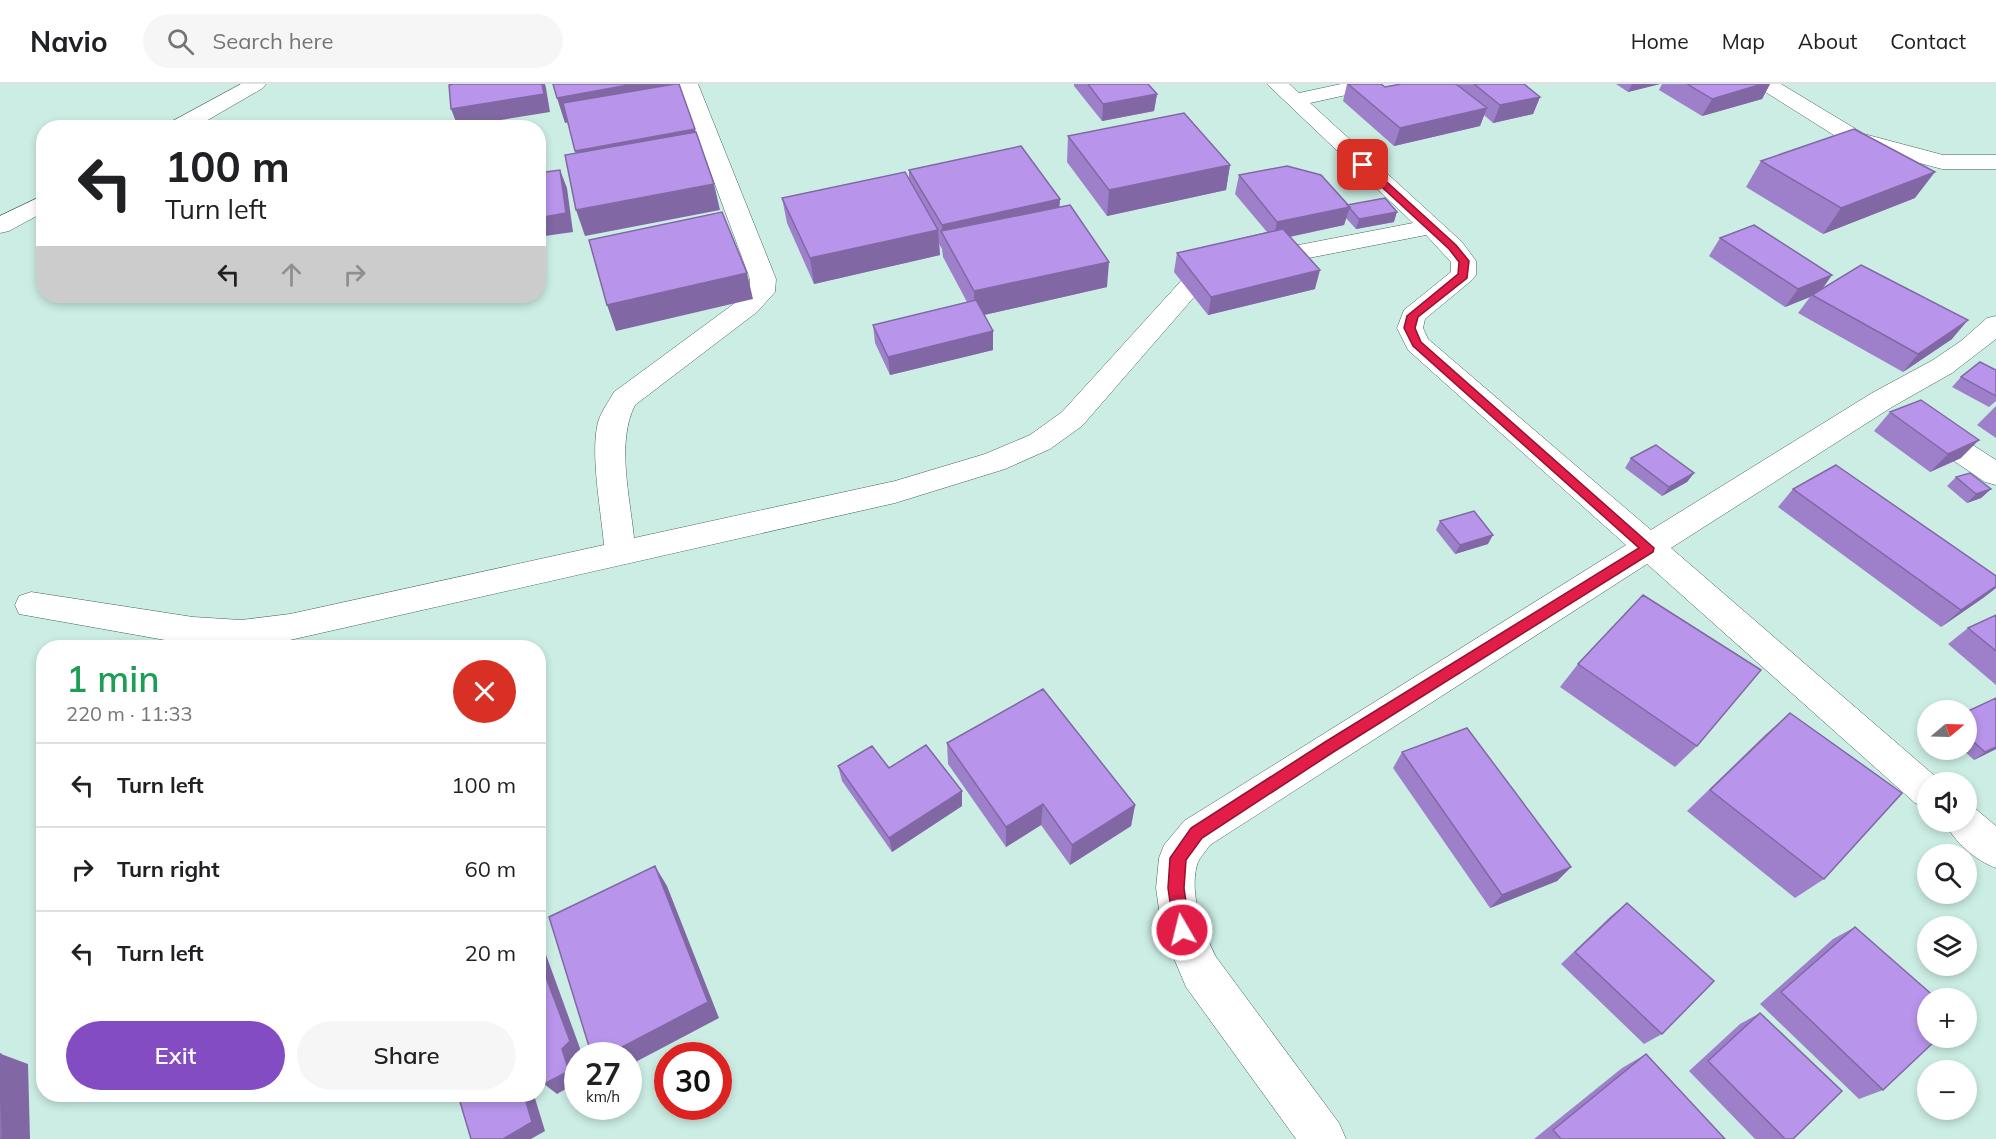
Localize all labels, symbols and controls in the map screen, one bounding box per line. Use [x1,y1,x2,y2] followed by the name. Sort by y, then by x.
[143,14,563,68] search box
[30,24,107,59] text: Navio
[164,25,197,58] icon: search
[212,27,333,55] text: Search here
[1631,28,1689,54] text: Home
[1722,28,1765,54] text: Map
[1798,28,1857,54] text: About
[1890,28,1966,54] text: Contact
[1337,139,1388,190] pin
[165,140,290,193] text: 100 m
[66,144,144,222] icon: left
[1346,148,1379,181] icon: arrive
[165,192,267,226] text: Turn left
[212,258,245,291] icon: left
[275,258,308,291] icon: ahead
[338,258,371,291] icon: right
[66,656,160,701] text: 1 min
[453,660,516,723] button: close
[1917,700,1977,760] north arrow
[1917,700,1977,1120] map controls
[66,701,192,726] text: 220 m · 11:33
[66,769,99,802] icon: left
[117,771,204,799] text: Turn left
[451,771,516,799] text: 100 m
[1917,772,1977,832] button: sound
[1917,844,1977,904] button: search
[66,853,99,886] icon: right
[117,855,220,883] text: Turn right
[465,855,516,883] text: 60 m
[1150,898,1214,962] position arrow
[1917,916,1977,976] button: layers
[66,937,99,970] icon: left
[117,939,204,967] text: Turn left
[465,939,516,967] text: 20 m
[1917,988,1977,1048] button: +
[66,1021,285,1090] button: Exit
[297,1021,516,1090] button: Share
[654,1042,732,1120] speed limit sign: 30
[585,1055,621,1093] text: 27
[1917,1060,1977,1120] button: −
[586,1087,620,1106] text: km/h

